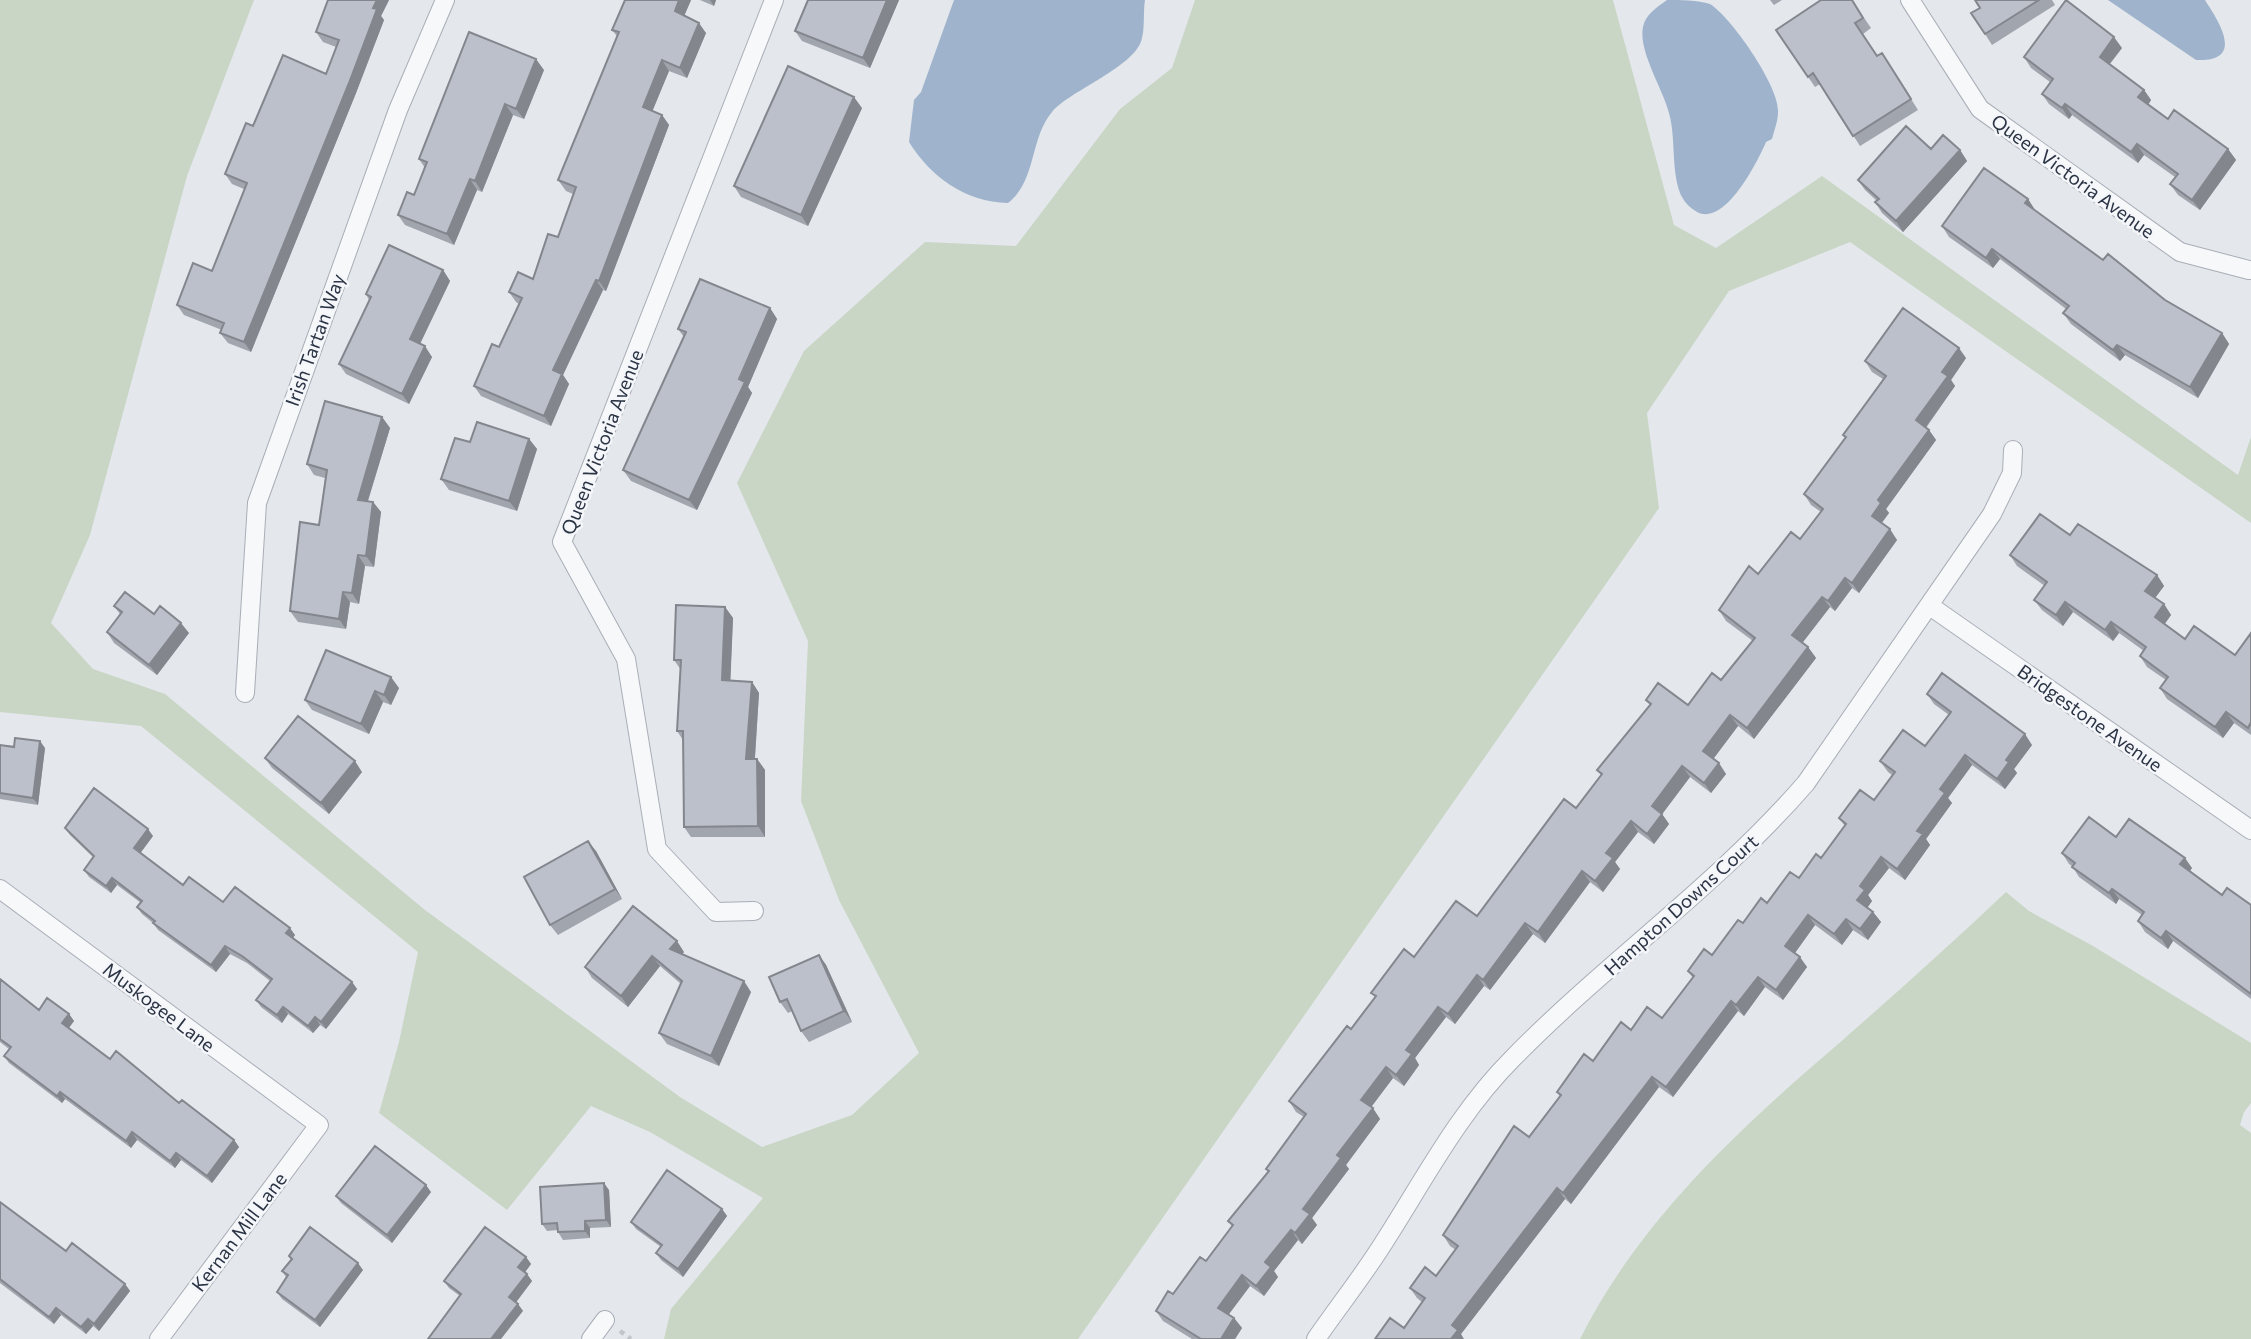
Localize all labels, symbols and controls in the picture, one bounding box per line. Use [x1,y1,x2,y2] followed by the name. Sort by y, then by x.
[1987,109,2160,243] street label: Queen Victoria Avenue
[280,270,349,409] street label: Irish Tartan Way
[556,346,647,538] street label: Queen Victoria Avenue
[2014,659,2167,776] street label: Bridgestone Avenue
[1599,829,1763,980] street label: Hampton Downs Court
[99,957,220,1056] street label: Muskogee Lane
[186,1168,291,1296] street label: Kernan Mill Lane

